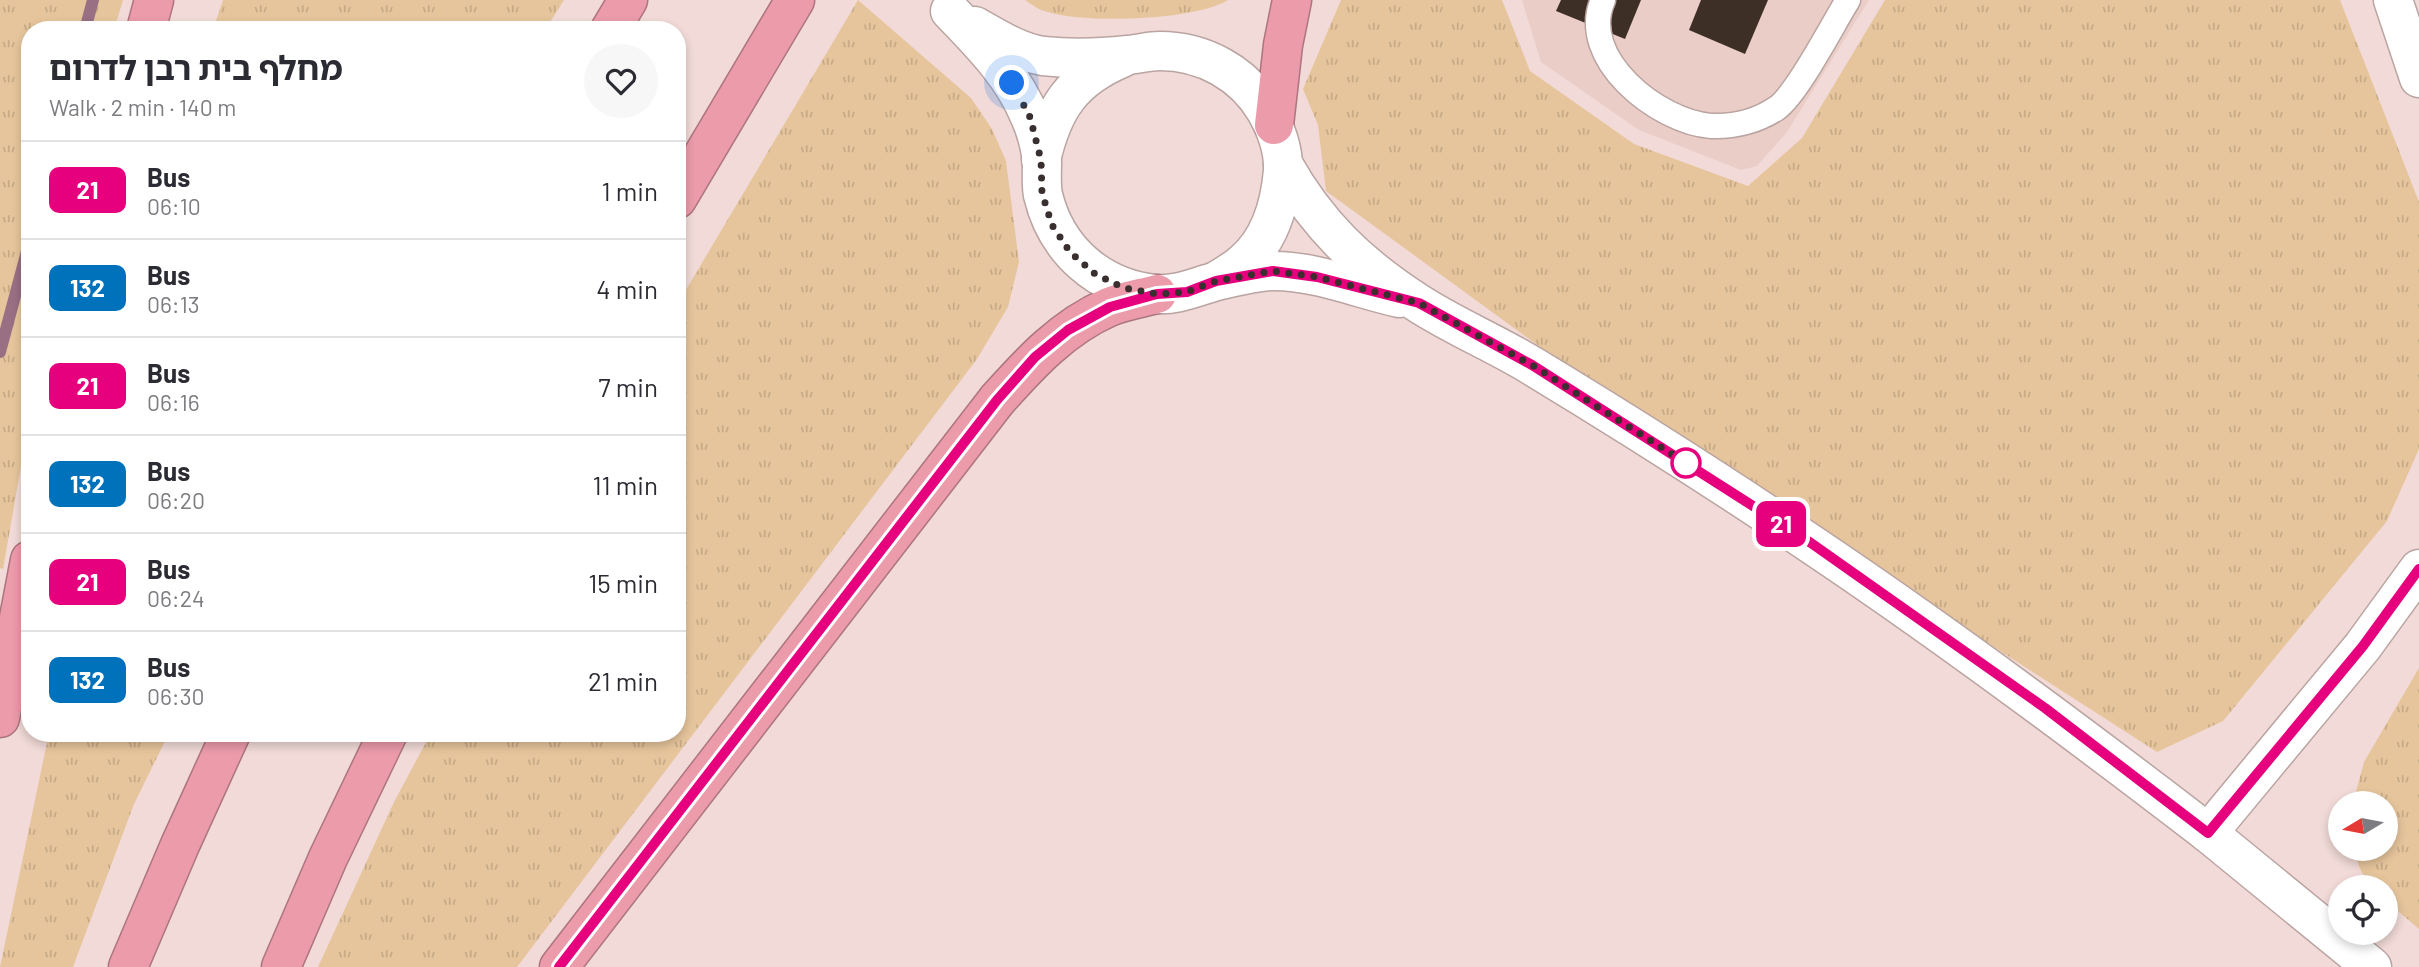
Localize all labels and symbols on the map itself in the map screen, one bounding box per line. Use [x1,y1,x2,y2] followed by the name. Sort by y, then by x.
[994,65,1029,100] your location
[1671,448,1701,478] unlabelled marker
[1750,501,1812,547] line badge: 21
[2328,791,2398,861] north arrow

